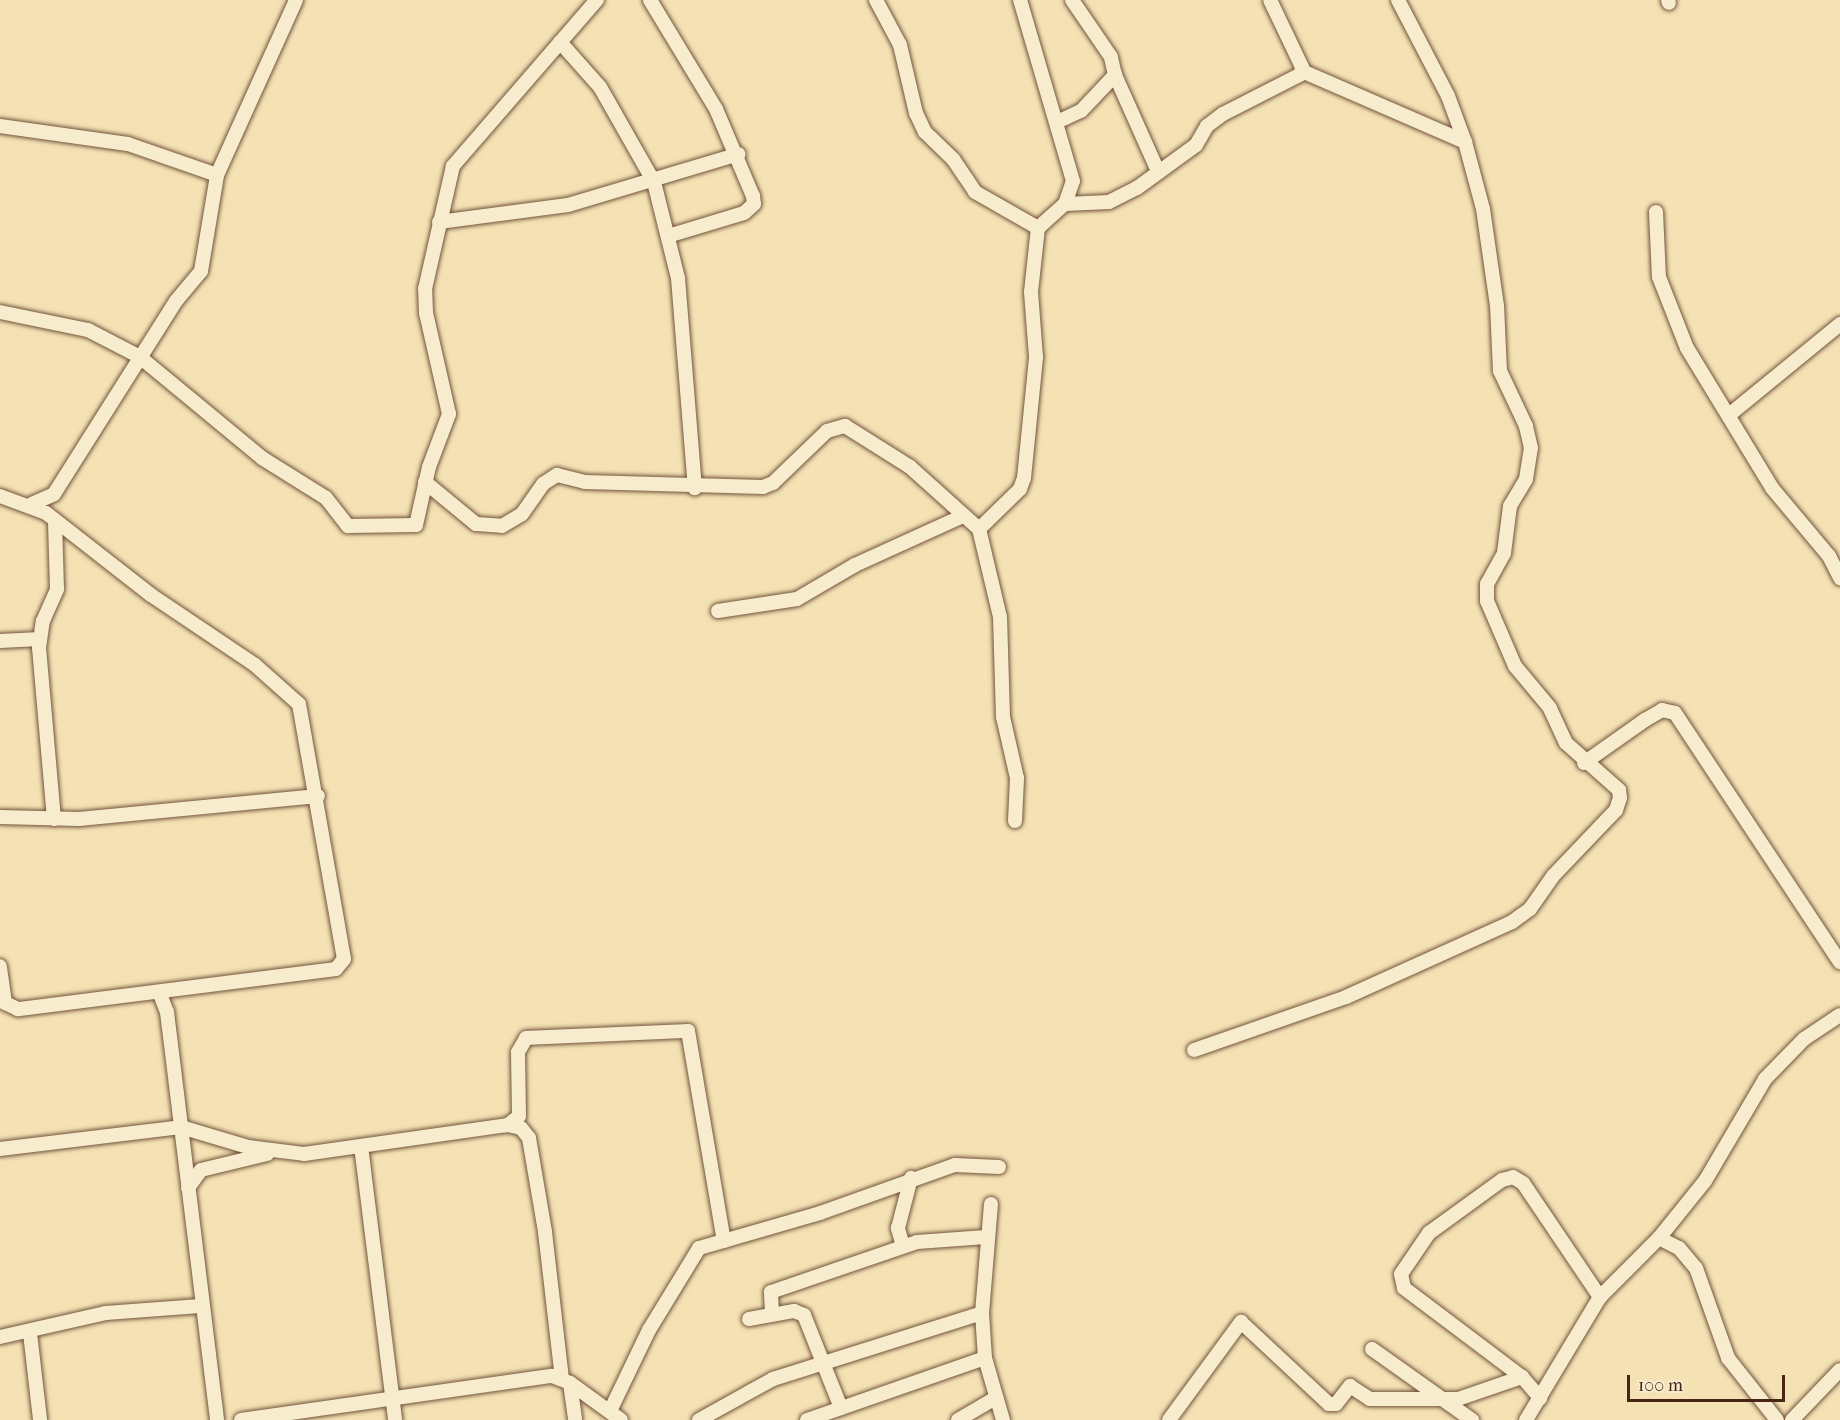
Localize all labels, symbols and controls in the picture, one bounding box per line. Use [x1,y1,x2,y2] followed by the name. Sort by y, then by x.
[1630,1363,1788,1401] scale bar
[1638,1375,1683,1396] text: 100 m

